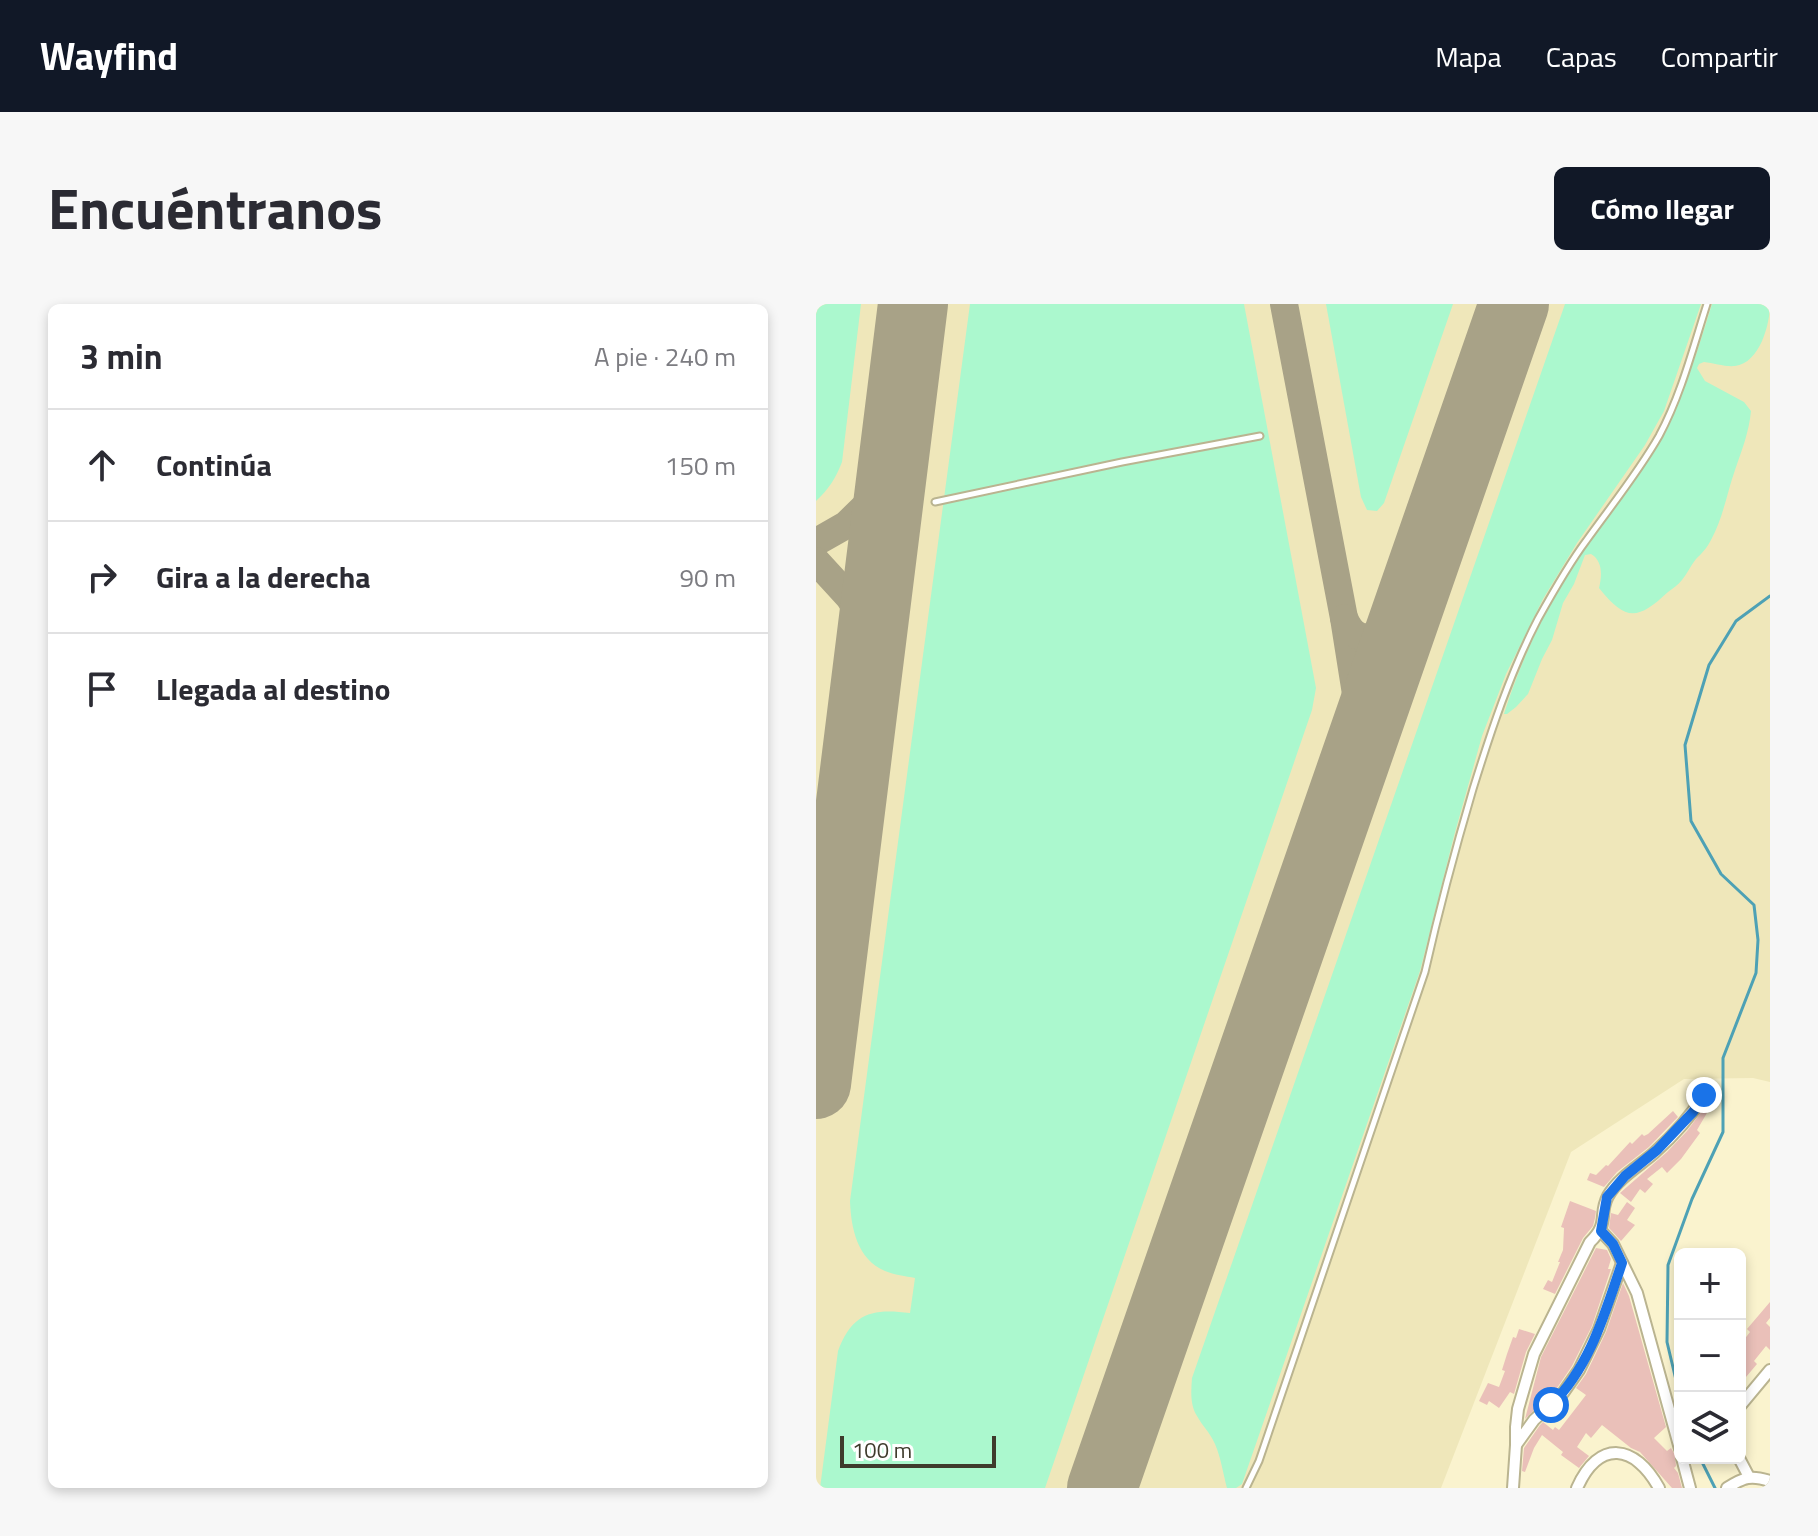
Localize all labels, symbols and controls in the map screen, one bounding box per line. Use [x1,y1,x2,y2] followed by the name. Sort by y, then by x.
[40,27,178,85] text: Wayfind
[1435,35,1502,78] text: Mapa
[1546,35,1617,78] text: Capas
[1661,35,1778,78] text: Compartir
[48,166,383,251] text: Encuéntranos
[1554,167,1770,250] button: Cómo llegar
[80,330,163,382] text: 3 min
[594,337,736,376] text: A pie · 240 m
[156,442,272,488] text: Continúa
[80,443,124,487] icon: ahead
[665,446,736,485] text: 150 m
[156,554,371,600] text: Gira a la derecha
[80,555,124,599] icon: right
[679,558,736,597] text: 90 m
[156,666,390,712] text: Llegada al destino
[80,667,124,711] icon: arrive
[1686,1077,1722,1113] route end
[1674,1248,1746,1464] map controls
[1674,1248,1746,1320] button: +
[1674,1320,1746,1392] button: −
[1533,1387,1569,1423] route start
[1674,1392,1746,1464] button: layers
[840,1432,996,1468] scale bar
[852,1433,912,1467] text: 100 m

